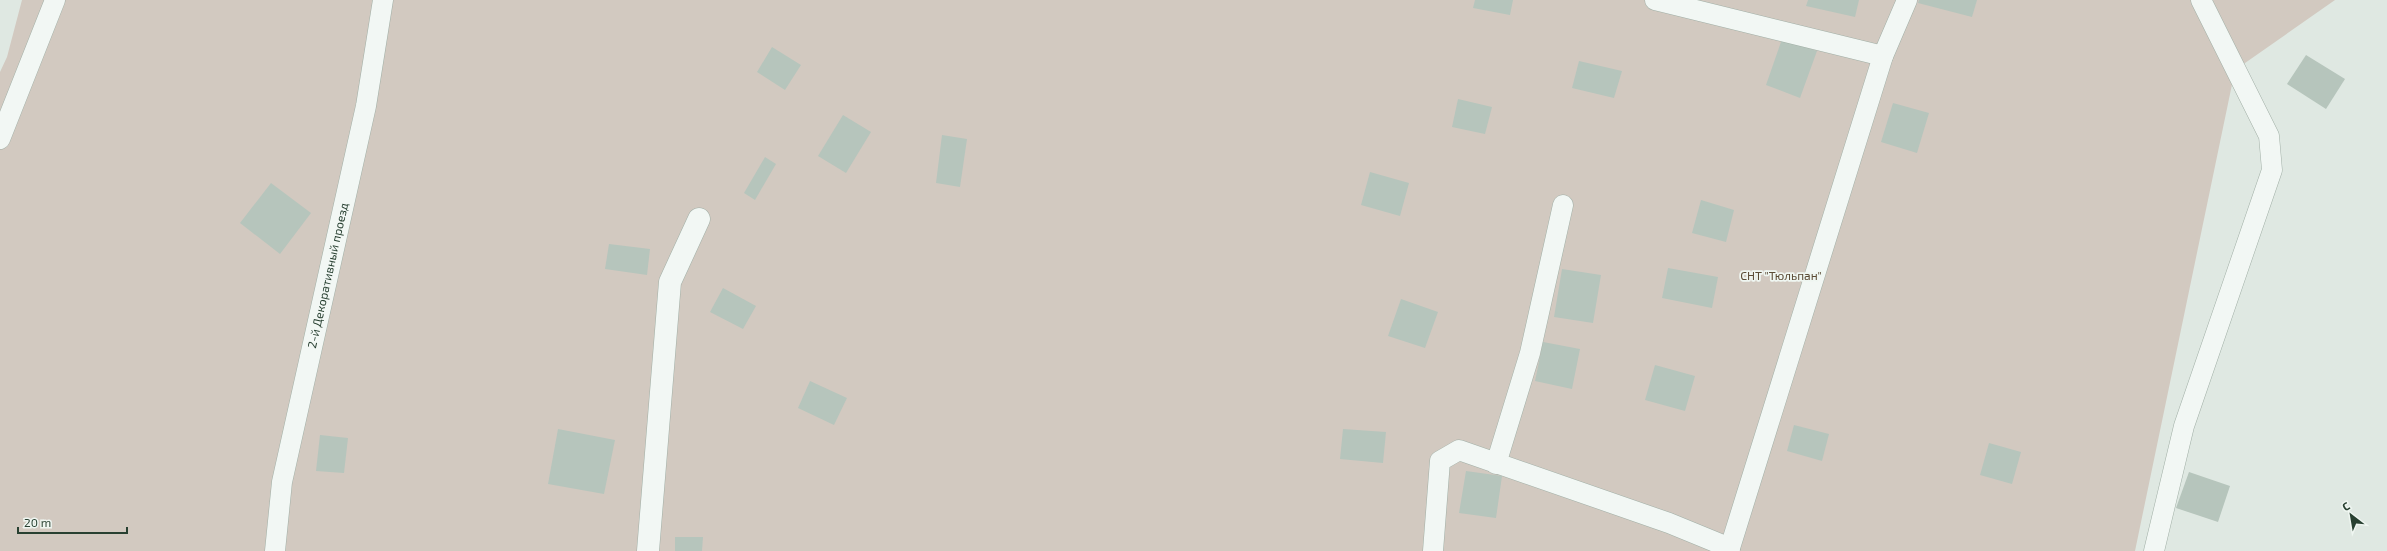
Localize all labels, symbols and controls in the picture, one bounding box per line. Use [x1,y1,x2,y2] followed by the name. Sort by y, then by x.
[304,201,350,349] street label: 2-й Декоративный проезд
[1740,268,1822,282] park label: СНТ "Тюльпан"
[2331,495,2371,535] north arrow
[2339,498,2352,513] text: С
[18,509,127,535] scale bar
[24,515,51,529] text: 20 m

